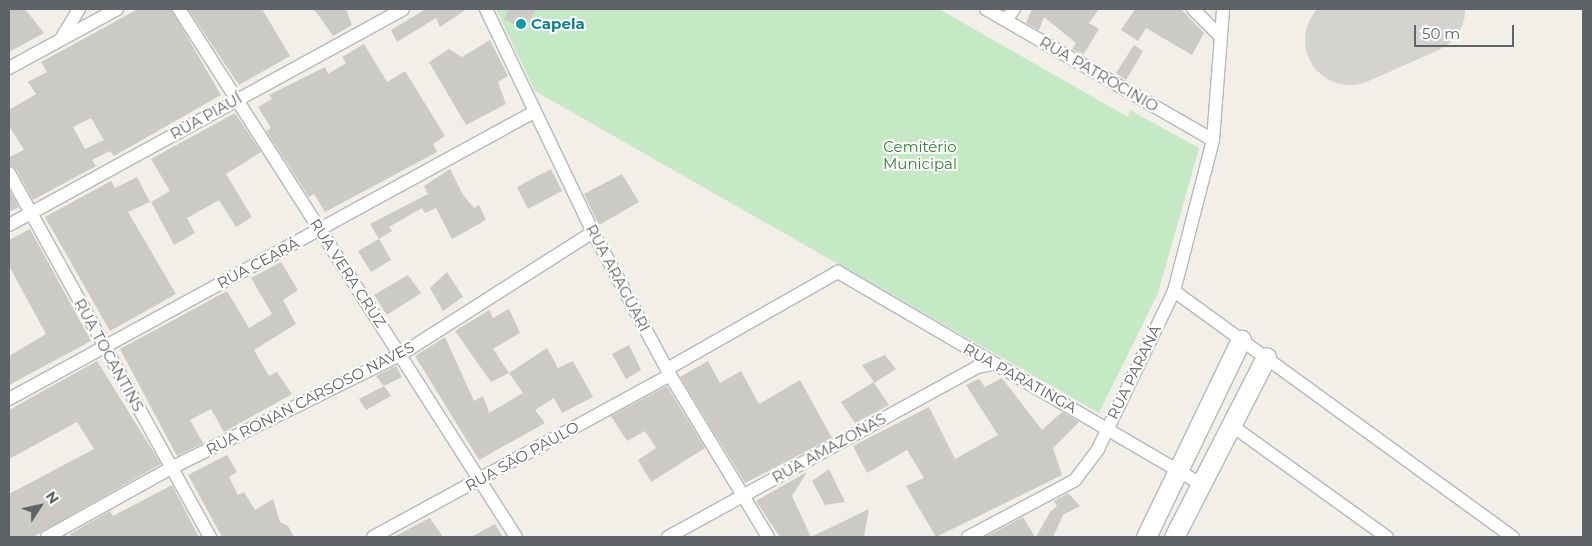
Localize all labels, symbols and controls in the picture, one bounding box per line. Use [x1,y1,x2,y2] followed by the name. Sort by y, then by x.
[531,15,585,33] place label: Capela
[1417,15,1517,47] scale bar
[515,18,527,30] marker: Capela
[1422,24,1460,43] text: 50 m
[1036,33,1162,115] street label: RUA PATROCINIO
[167,89,245,143] street label: RUA PIAUÍ
[883,137,957,172] park label: Cemitério Municipal
[306,215,390,331] street label: RUA VERA CRUZ
[582,221,654,335] street label: RUA ARAGUARI
[214,234,302,292] street label: RUA CEARÁ
[71,295,147,415] street label: RUA TOCANTINS
[1103,322,1165,422] street label: RUA PARANÁ
[203,338,417,458] street label: RUA RONAN CARSOSO NAVES
[960,339,1080,417] street label: RUA PARATINGA
[769,409,889,487] street label: RUA AMAZONAS
[462,417,582,495] street label: RUA SÃO PAULO
[15,481,65,531] north arrow
[42,488,63,507] text: N

